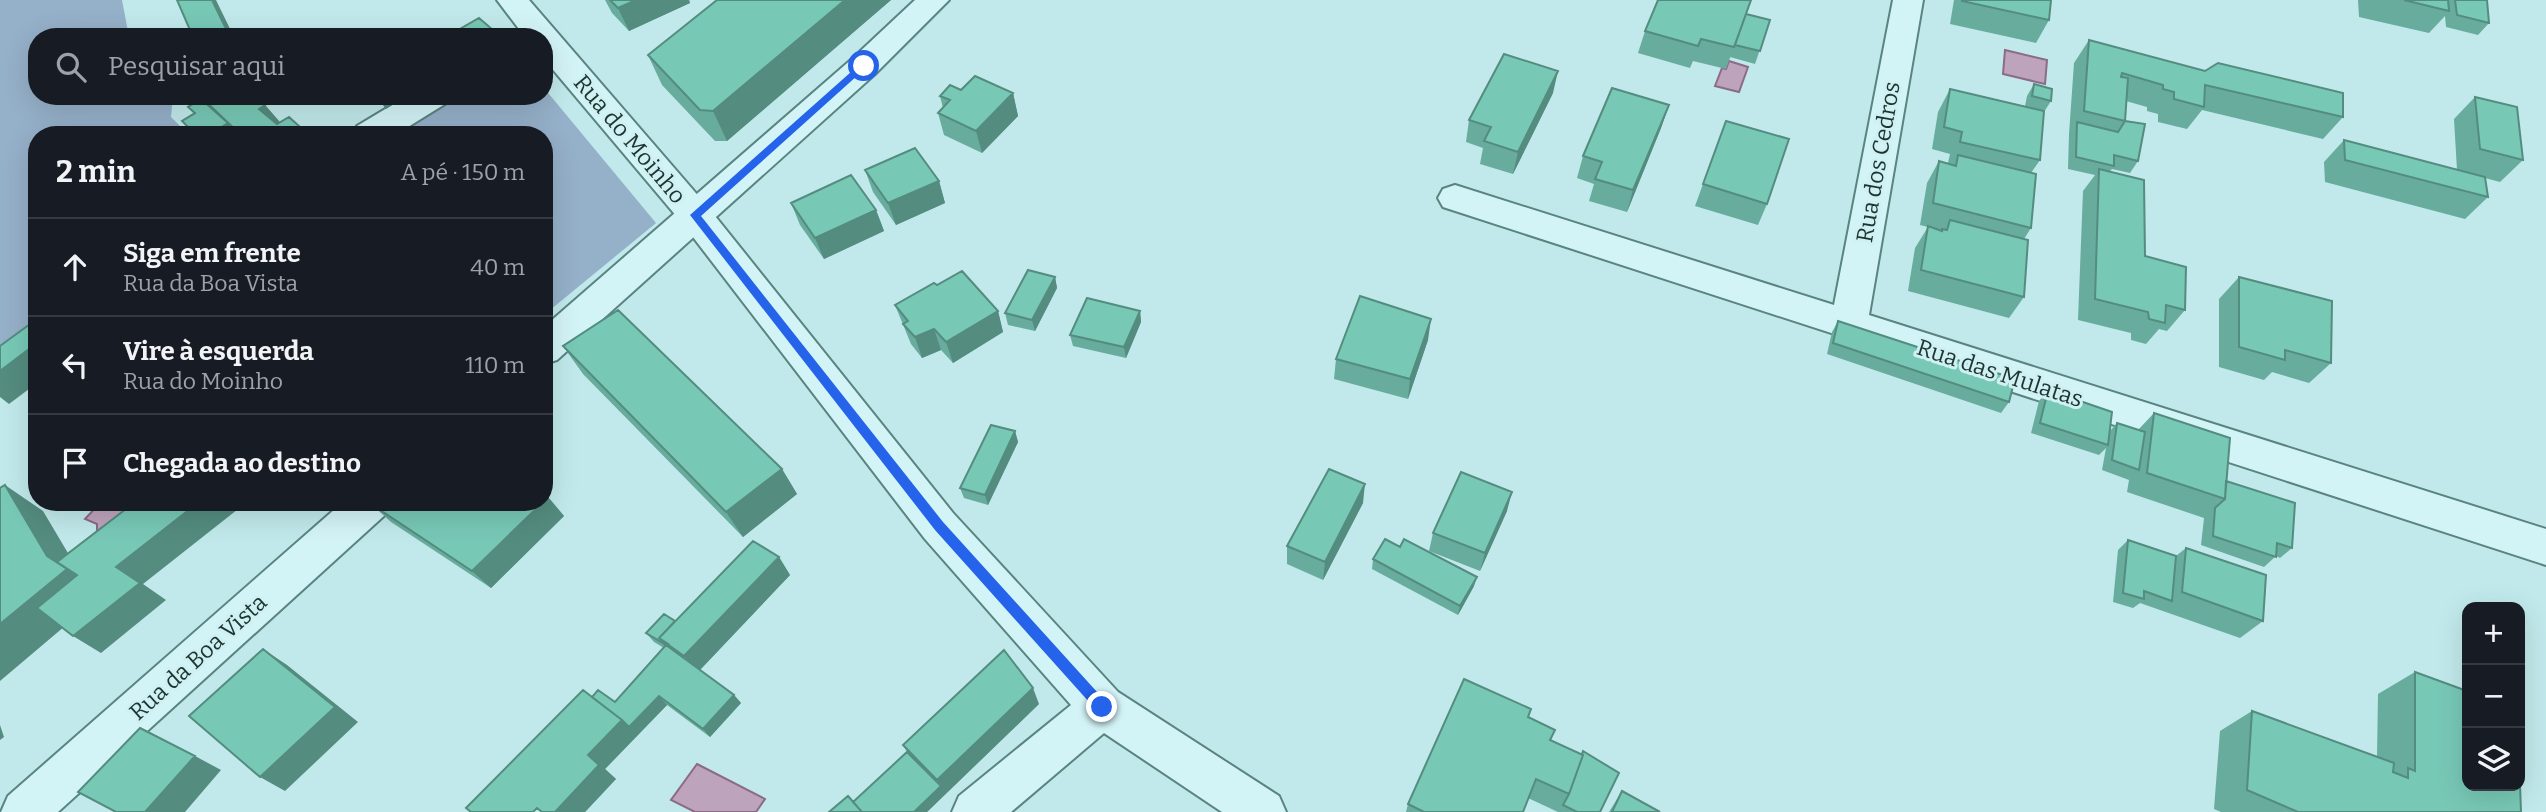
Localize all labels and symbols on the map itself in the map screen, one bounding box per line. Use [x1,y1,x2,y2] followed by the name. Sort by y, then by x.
[848,50,879,81] route start
[568,69,692,209] street label: Rua do Moinho
[1850,79,1906,245] street label: Rua dos Cedros
[1913,333,2087,413] street label: Rua das Mulatas
[124,588,273,726] street label: Rua da Boa Vista
[1086,691,1117,722] route end

